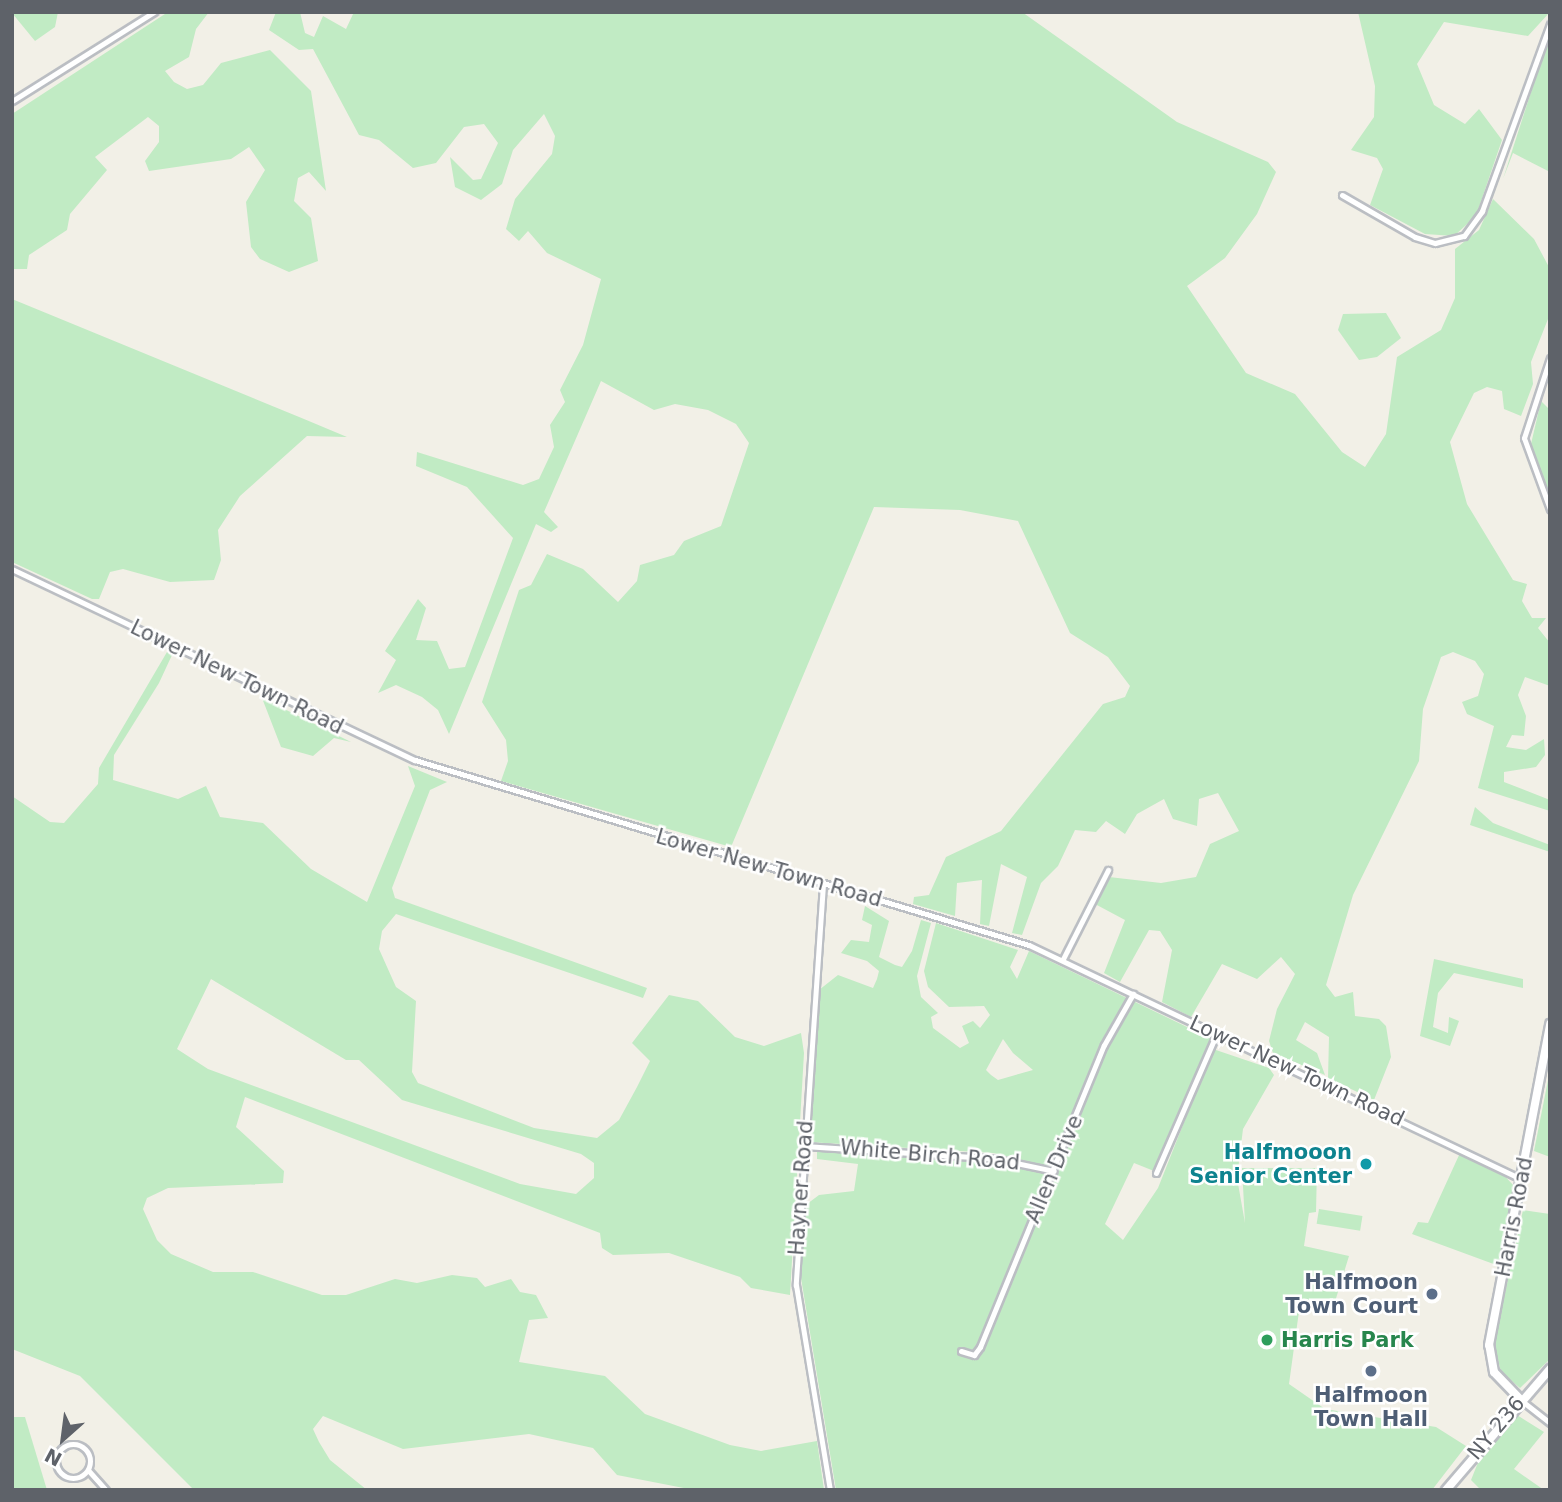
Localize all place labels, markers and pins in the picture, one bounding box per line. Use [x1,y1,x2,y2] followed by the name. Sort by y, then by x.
[1189,1139,1352,1189] place label: Halfmooon Senior Center
[1358,1156,1374,1172] marker: Halfmooon Senior Center
[1285,1269,1418,1319] place label: Halfmoon Town Court
[1424,1286,1440,1302] marker: Halfmoon Town Court
[1281,1327,1414,1353] place label: Harris Park
[1259,1332,1275,1348] marker: Harris Park
[1363,1363,1379,1379] marker: Halfmoon Town Hall
[1314,1382,1428,1432] place label: Halfmoon Town Hall

